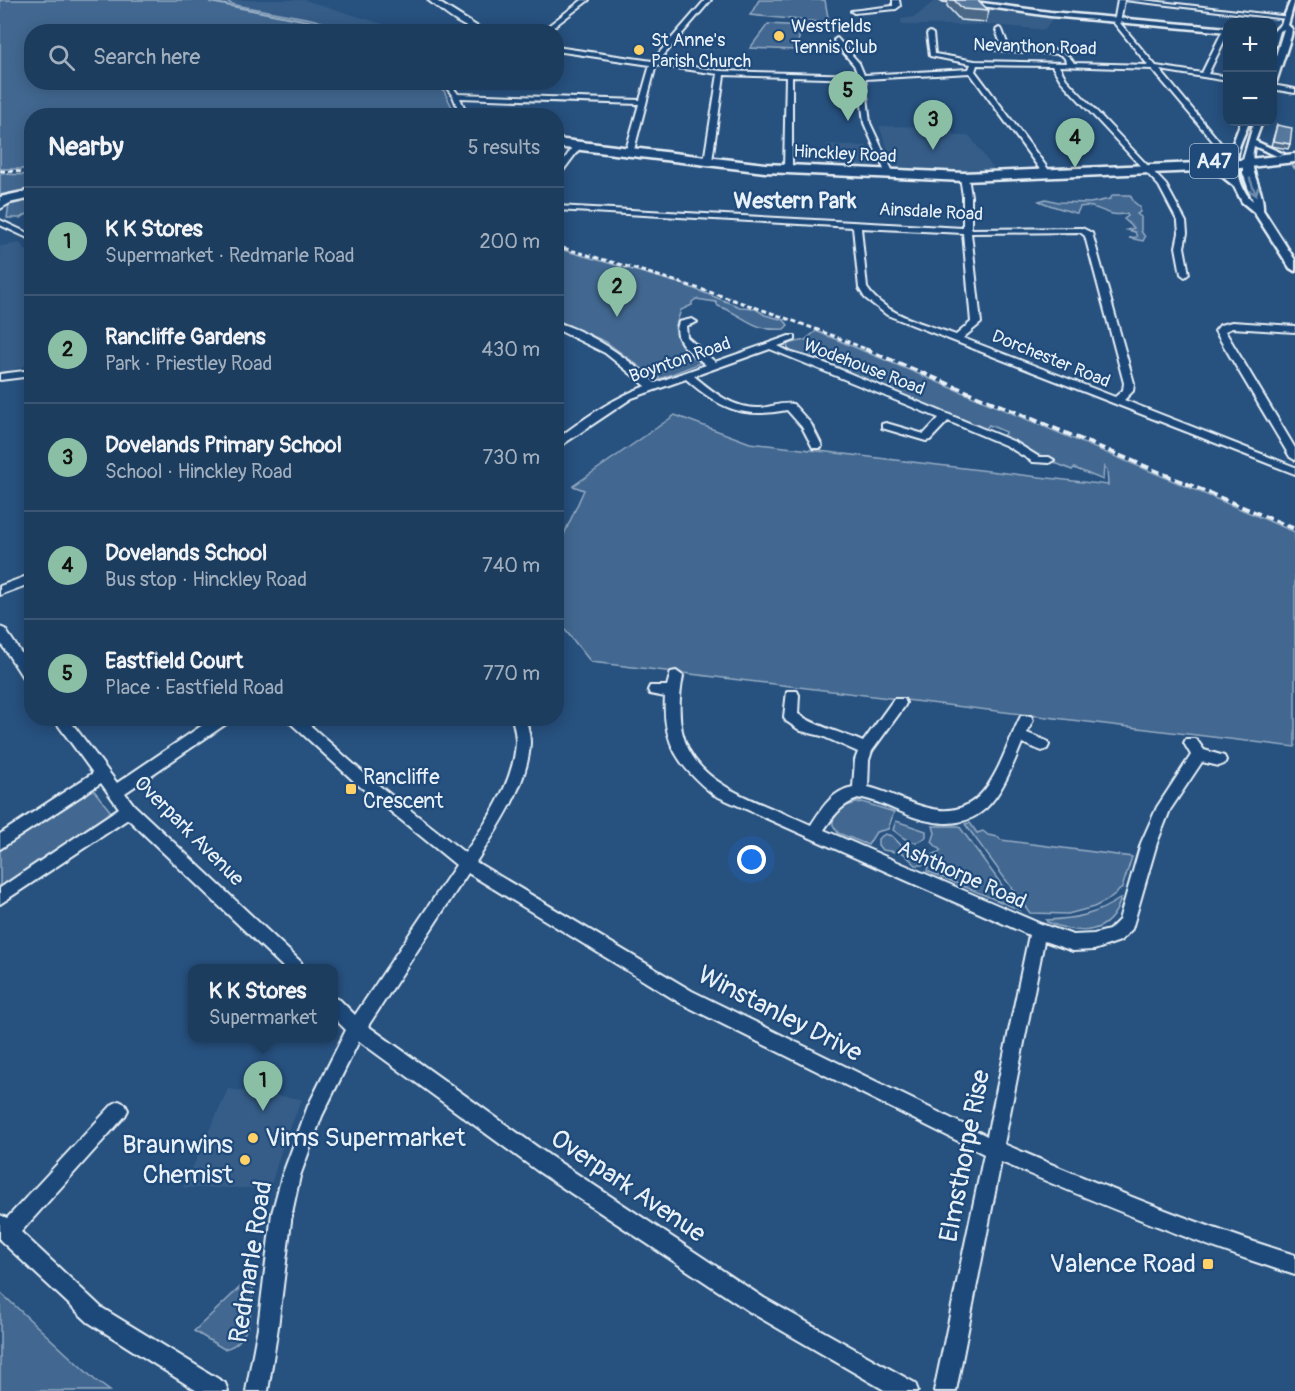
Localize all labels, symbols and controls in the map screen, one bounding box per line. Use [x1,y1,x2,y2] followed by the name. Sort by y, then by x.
[791,15,877,59] place label: Westfields Tennis Club
[1223,18,1277,126] map controls
[1223,18,1277,72] button: +
[24,24,564,90] search box
[651,29,751,73] place label: St Anne's Parish Church
[772,29,786,43] marker: Westfields Tennis Club
[973,33,1097,61] street label: Nevanthon Road
[45,41,78,74] icon: search
[93,43,200,71] text: Search here
[632,43,646,57] marker: St Anne's Parish Church
[828,72,868,121] pin: 5
[1223,72,1277,126] button: −
[914,100,952,150] pin: 3
[1056,118,1094,168] pin: 4
[48,131,124,163] text: Nearby
[468,135,540,160] text: 5 results
[793,140,897,168] street label: Hinckley Road
[1190,144,1238,178] road number: A47
[1248,177,1259,196] one-way arrow
[734,187,857,215] district label: Western Park
[878,198,984,226] street label: Ainsdale Road
[105,215,203,243] text: K K Stores
[64,229,71,254] text: 1
[479,229,540,254] text: 200 m
[105,243,355,268] text: Supermarket · Redmarle Road
[598,268,636,317] pin: 2
[105,323,266,351] text: Rancliffe Gardens
[988,325,1114,393] street label: Dorchester Road
[626,332,734,388] street label: Boynton Road
[800,333,928,401] street label: Wodehouse Road
[62,337,73,362] text: 2
[481,337,540,362] text: 430 m
[105,351,272,376] text: Park · Priestley Road
[105,431,342,459] text: Dovelands Primary School
[62,445,73,470] text: 3
[483,445,540,470] text: 730 m
[105,459,292,484] text: School · Hinckley Road
[105,539,267,567] text: Dovelands School
[62,553,73,578] text: 4
[482,553,540,578] text: 740 m
[105,567,307,592] text: Bus stop · Hinckley Road
[105,647,243,675] text: Eastfield Court
[62,661,73,686] text: 5
[483,661,540,686] text: 770 m
[105,675,284,700] text: Place · Eastfield Road
[363,764,444,815] place label: Rancliffe Crescent
[128,770,251,893] street label: Overpark Avenue
[344,782,358,796] marker: Rancliffe Crescent
[893,835,1031,915] street label: Ashthorpe Road
[737,845,766,874] your location
[692,959,868,1069] street label: Winstanley Drive
[188,964,338,1042] popup
[209,977,306,1005] text: K K Stores
[209,1005,317,1030] text: Supermarket
[244,1062,282,1111] pin: 1
[933,1067,997,1245] street label: Elmsthorpe Rise
[265,1122,466,1154] place label: Vims Supermarket
[544,1122,712,1250] street label: Overpark Avenue
[122,1129,234,1191] place label: Braunwins Chemist
[246,1131,260,1145] marker: Vims Supermarket
[238,1153,252,1167] marker: Braunwins Chemist
[222,1179,280,1345] street label: Redmarle Road
[1050,1248,1196,1280] place label: Valence Road
[1201,1257,1215,1271] marker: Valence Road

